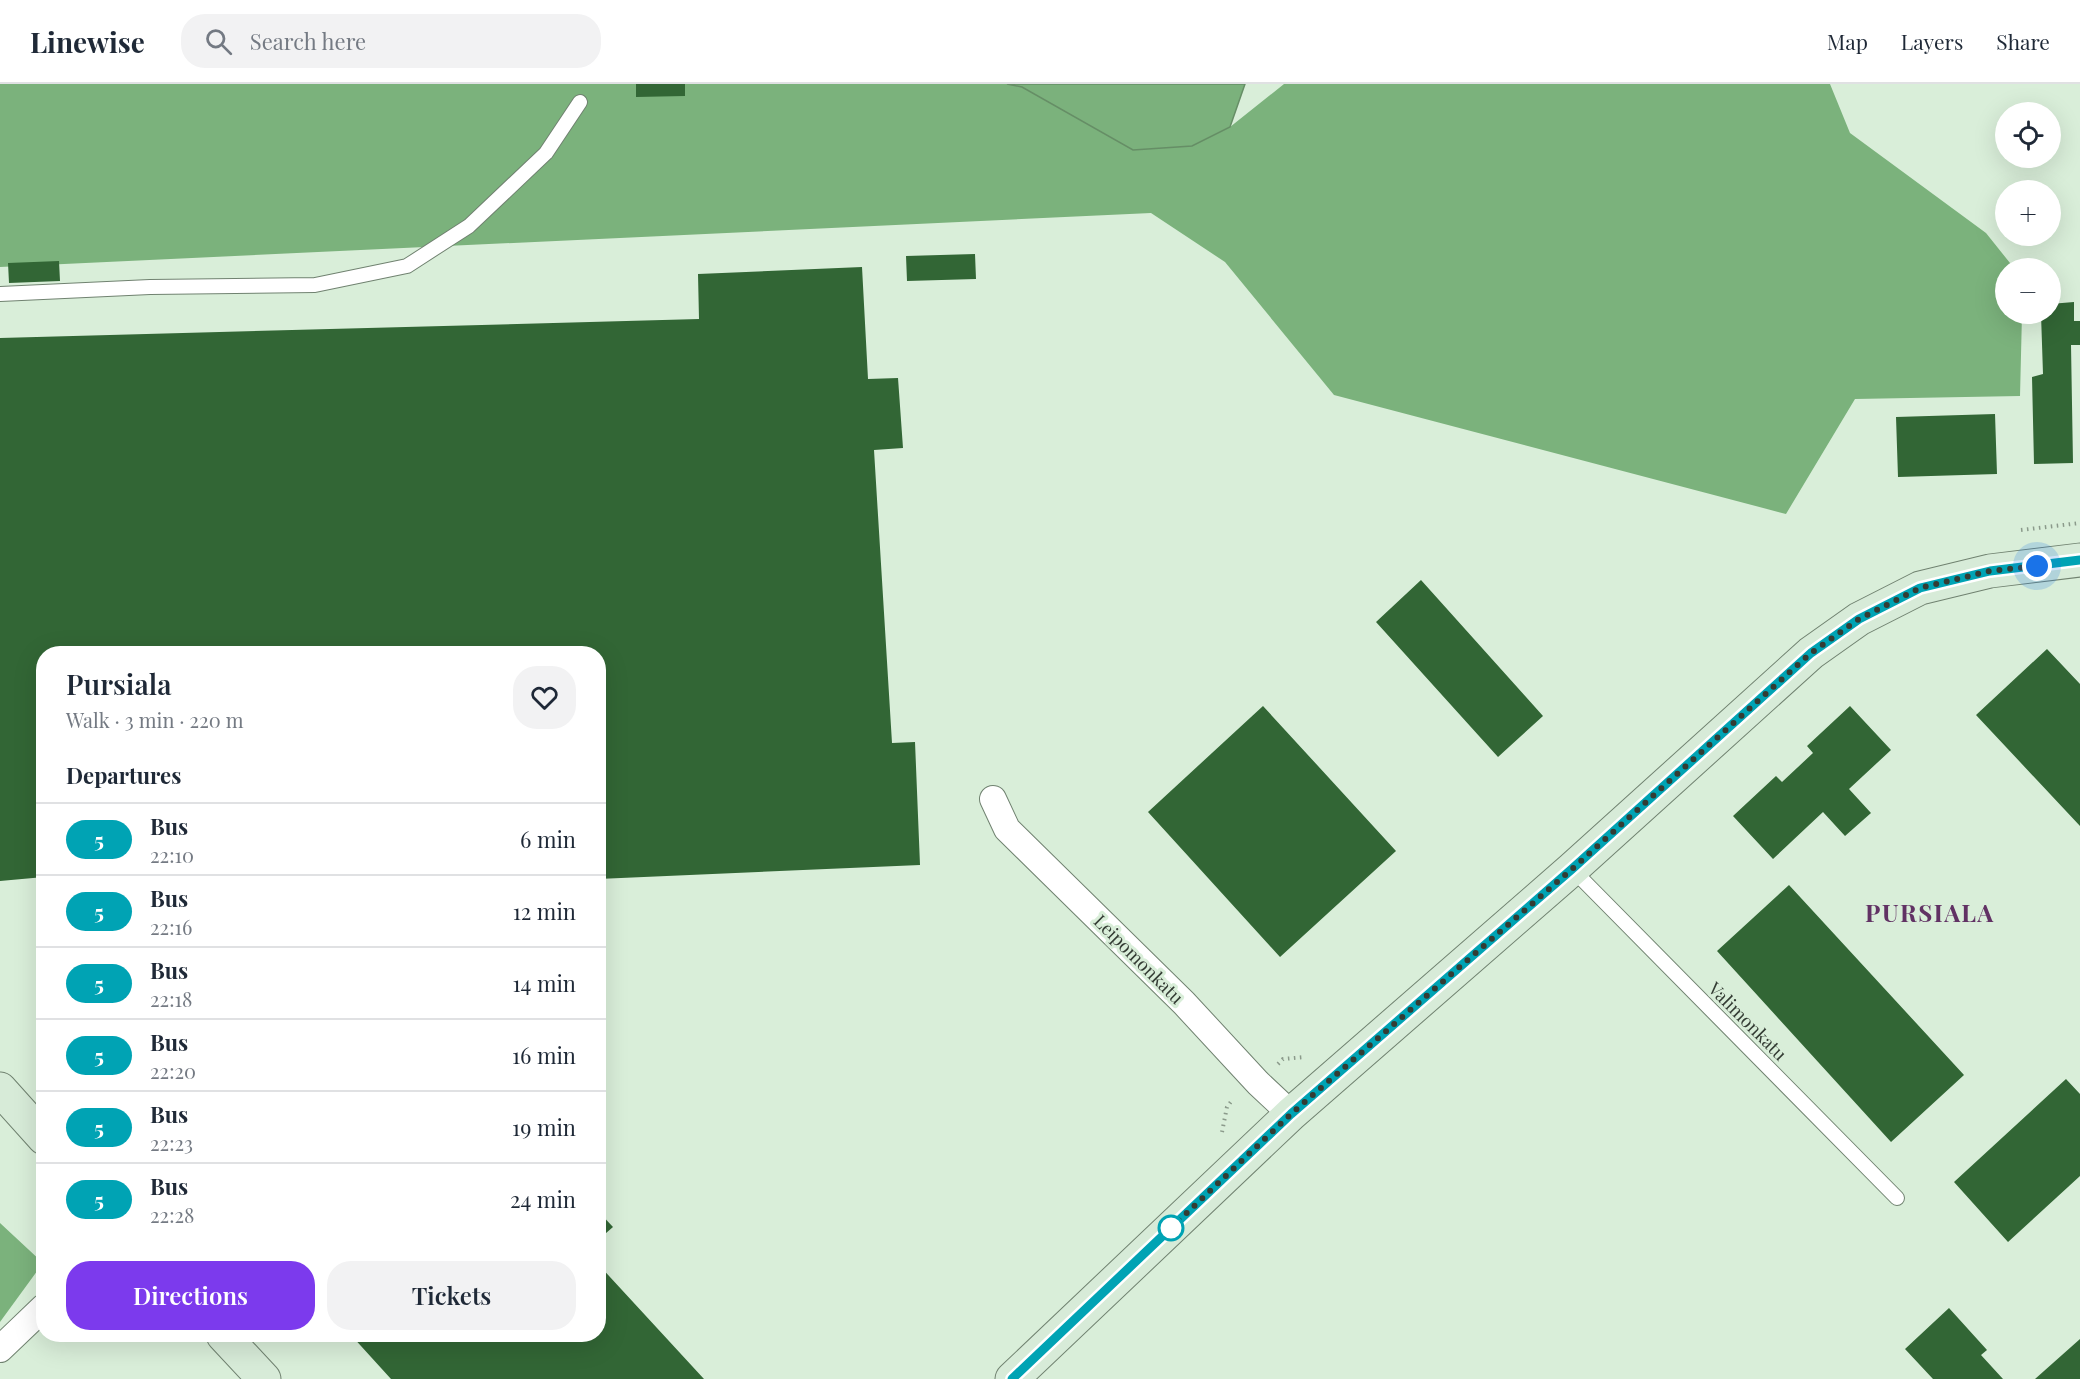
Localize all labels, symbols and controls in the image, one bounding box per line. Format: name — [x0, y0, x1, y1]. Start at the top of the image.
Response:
search box — [181, 14, 601, 68]
text: Linewise — [30, 23, 145, 60]
icon: search — [202, 25, 235, 58]
text: Search here — [250, 26, 366, 56]
text: Map — [1827, 27, 1868, 55]
text: Layers — [1901, 27, 1963, 55]
text: Share — [1996, 27, 2050, 55]
map controls — [1995, 102, 2061, 324]
button: locate — [1995, 102, 2061, 168]
button: + — [1995, 180, 2061, 246]
button: − — [1995, 258, 2061, 324]
your location — [2022, 551, 2052, 581]
text: Pursiala — [66, 665, 172, 702]
button: heart — [513, 666, 576, 729]
text: Walk · 3 min · 220 m — [66, 706, 243, 733]
text: Departures — [66, 760, 181, 790]
text: Bus — [150, 811, 188, 841]
text: 6 min — [520, 824, 576, 854]
text: 5 — [94, 825, 104, 853]
text: 22:10 — [150, 841, 194, 868]
text: Bus — [150, 883, 188, 913]
text: 12 min — [513, 896, 576, 926]
district label: PURSIALA — [1865, 896, 1995, 928]
text: 5 — [94, 897, 104, 925]
street label: Leipomonkatu — [1089, 909, 1189, 1009]
text: 22:16 — [150, 913, 192, 940]
text: Bus — [150, 955, 188, 985]
text: 14 min — [512, 968, 576, 998]
text: 5 — [94, 969, 104, 997]
street label: Valimonkatu — [1703, 976, 1793, 1066]
text: 22:18 — [150, 985, 192, 1012]
text: Bus — [150, 1027, 188, 1057]
text: 16 min — [512, 1040, 576, 1070]
text: 5 — [94, 1041, 104, 1069]
text: 22:20 — [150, 1057, 196, 1084]
text: Bus — [150, 1099, 188, 1129]
text: 19 min — [512, 1112, 576, 1142]
text: 5 — [94, 1113, 104, 1141]
text: 22:23 — [150, 1129, 193, 1156]
text: Bus — [150, 1171, 188, 1201]
text: 24 min — [510, 1184, 576, 1214]
text: 5 — [94, 1185, 104, 1213]
text: 22:28 — [150, 1201, 194, 1228]
unlabelled marker — [1158, 1215, 1184, 1241]
button: Directions — [66, 1261, 315, 1330]
button: Tickets — [327, 1261, 576, 1330]

